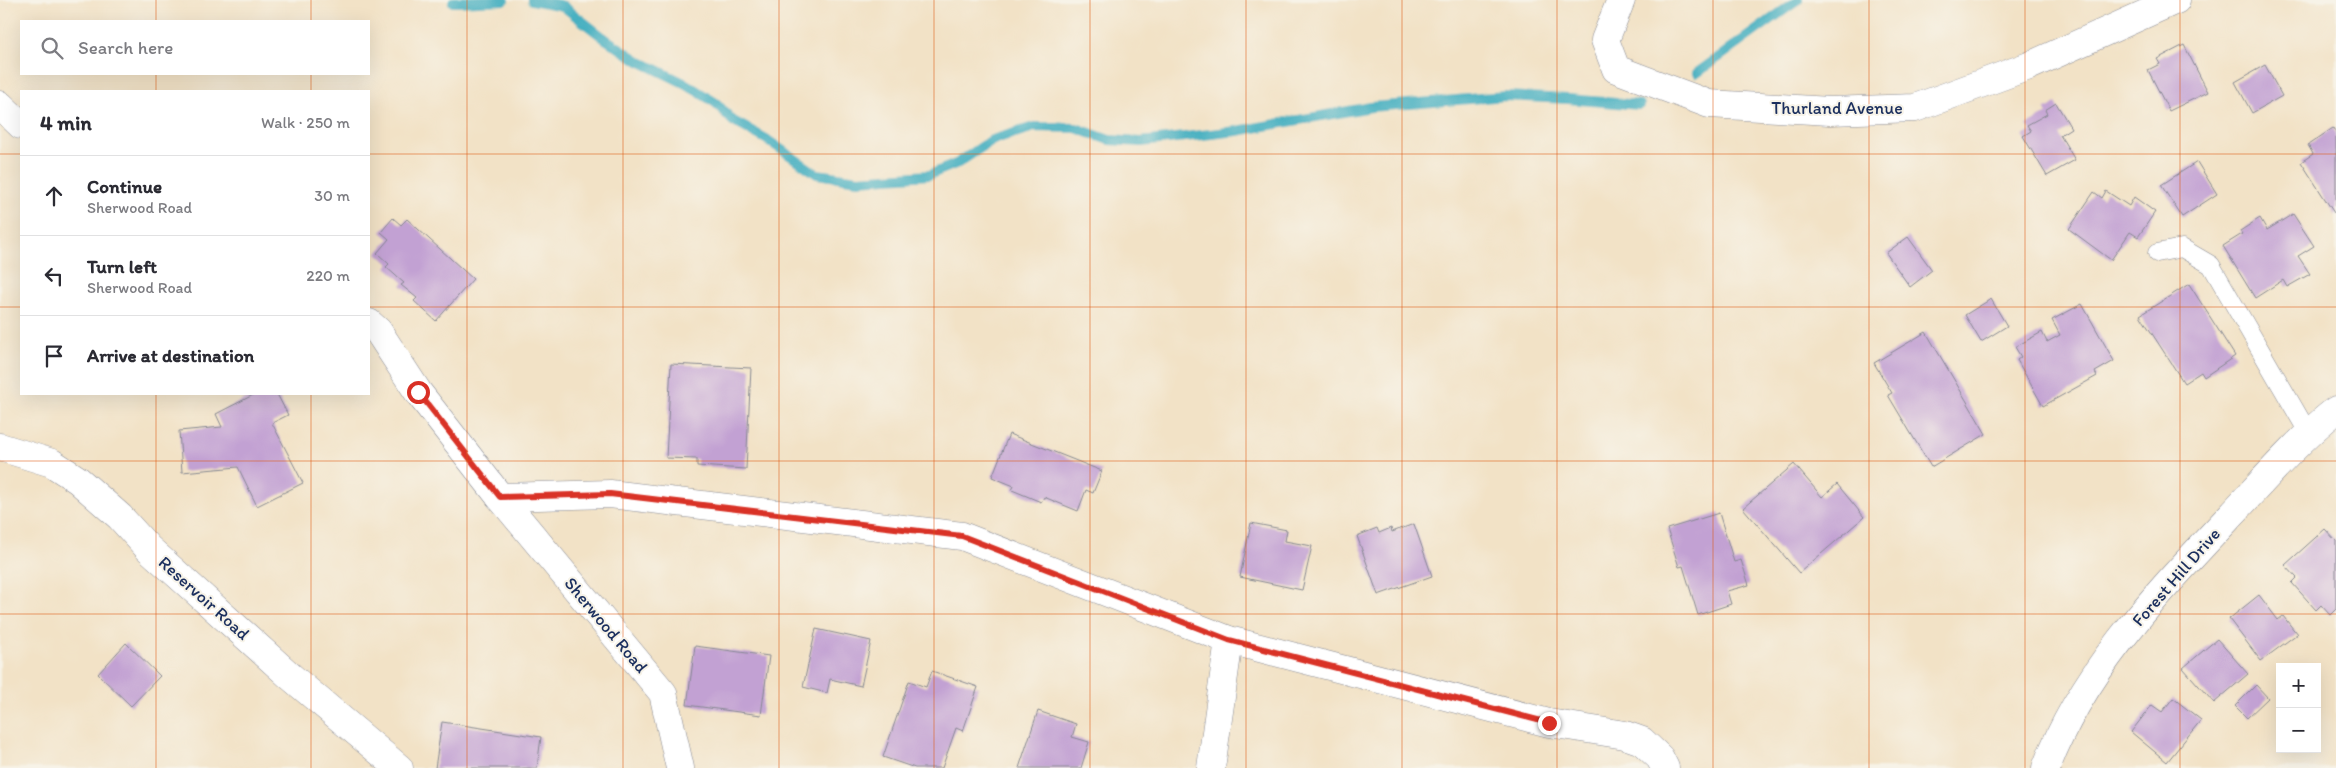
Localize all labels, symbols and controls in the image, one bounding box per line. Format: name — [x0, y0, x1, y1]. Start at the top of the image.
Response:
search box — [20, 20, 370, 75]
icon: search — [38, 34, 66, 62]
text: Search here — [78, 36, 173, 59]
street label: Thurland Avenue — [1771, 97, 1903, 119]
text: 4 min — [40, 110, 92, 135]
text: Walk · 250 m — [261, 113, 350, 132]
text: Continue — [87, 175, 162, 198]
icon: ahead — [40, 182, 68, 210]
text: 30 m — [314, 186, 350, 205]
text: Sherwood Road — [87, 198, 192, 217]
text: Turn left — [87, 255, 157, 278]
icon: left — [40, 262, 68, 290]
text: 220 m — [306, 266, 350, 285]
text: Sherwood Road — [87, 278, 192, 297]
icon: arrive — [40, 342, 68, 370]
text: Arrive at destination — [87, 344, 254, 367]
route start — [407, 381, 430, 404]
street label: Forest Hill Drive — [2127, 523, 2225, 631]
street label: Reservoir Road — [154, 551, 254, 645]
street label: Sherwood Road — [560, 573, 653, 678]
map controls — [2276, 663, 2321, 753]
button: + — [2276, 663, 2321, 708]
button: − — [2276, 708, 2321, 753]
route end — [1538, 712, 1561, 735]

